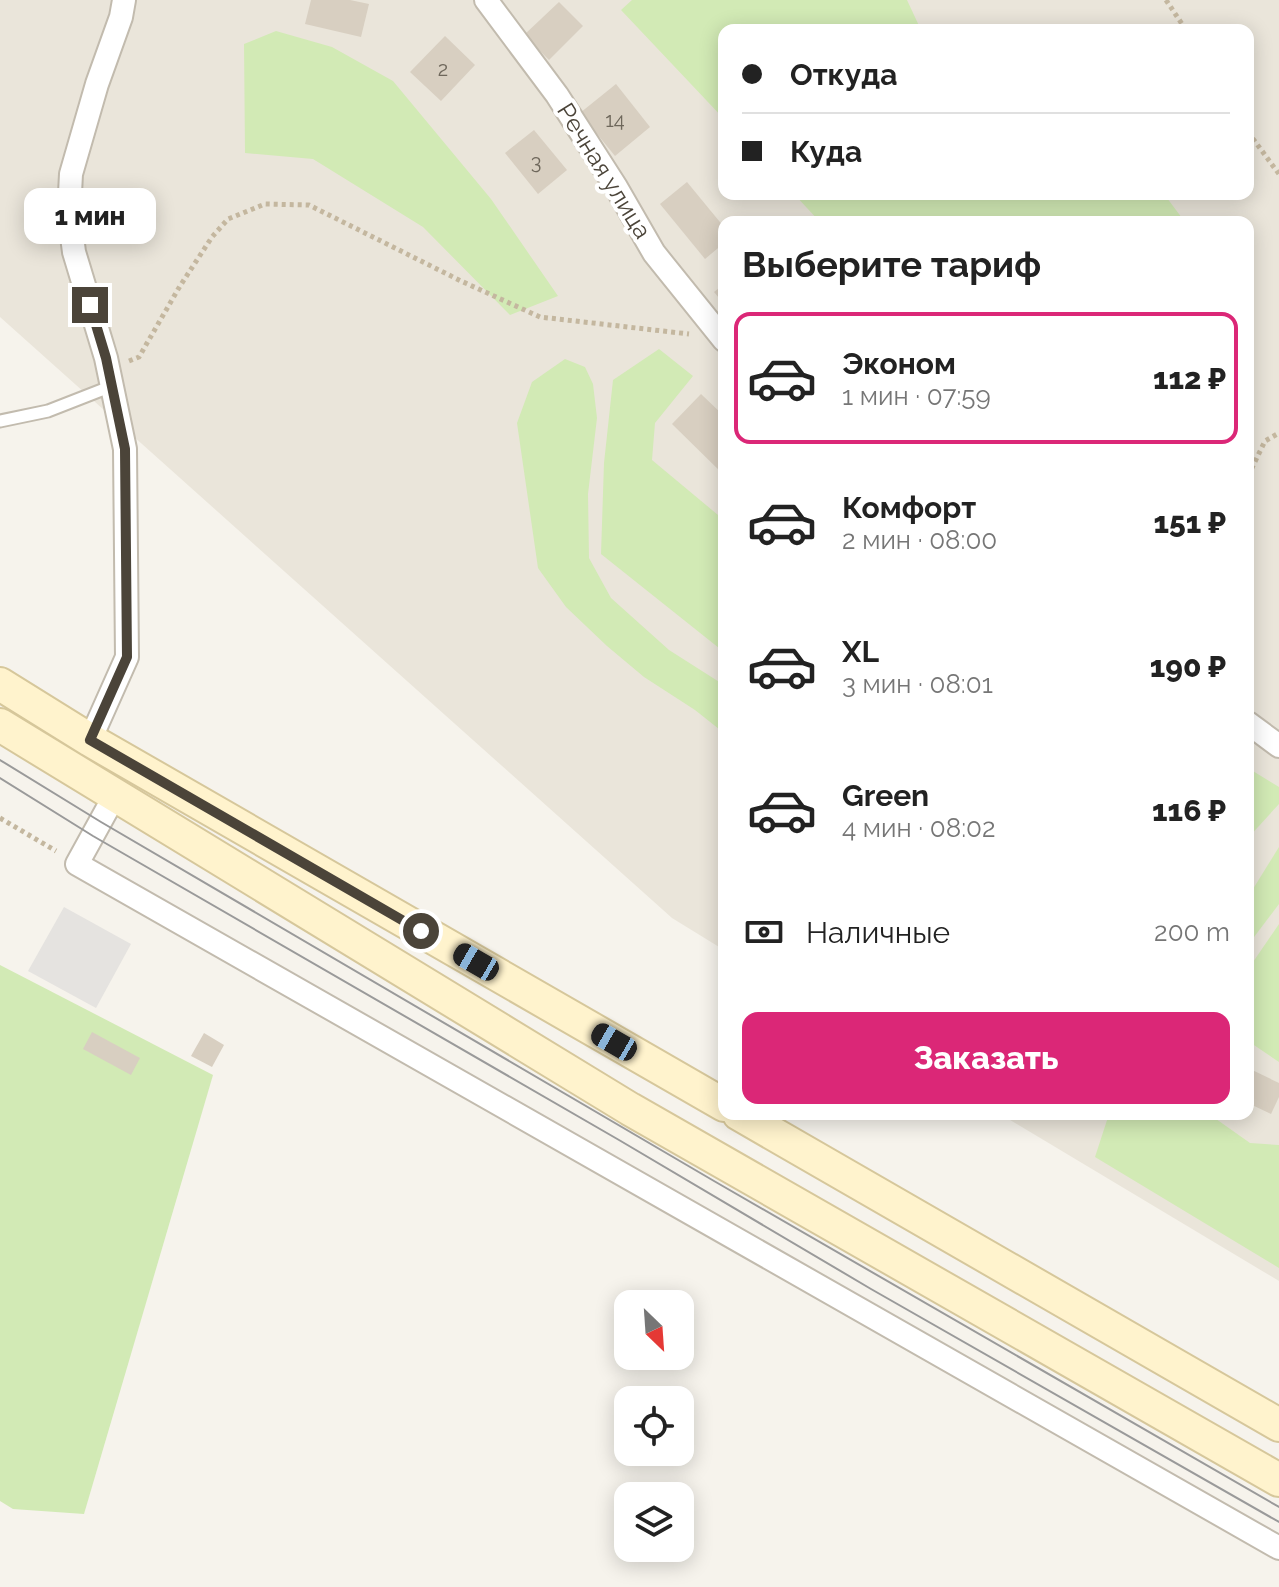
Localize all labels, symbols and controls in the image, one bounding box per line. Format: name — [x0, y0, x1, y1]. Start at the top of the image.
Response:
house number: 2 — [438, 57, 448, 81]
text: Откуда — [790, 57, 897, 92]
street label: Речная улица — [551, 98, 658, 244]
house number: 14 — [605, 108, 625, 132]
text: Куда — [790, 134, 862, 169]
house number: 3 — [531, 150, 541, 174]
callout: 1 мин — [24, 189, 156, 245]
text: 1 мин — [55, 201, 125, 231]
text: Выберите тариф — [742, 243, 1041, 285]
route end — [72, 287, 108, 323]
icon: car — [746, 342, 818, 414]
text: Эконом — [842, 346, 956, 381]
text: 112 ₽ — [1153, 361, 1226, 396]
text: 1 мин · 07:59 — [842, 381, 991, 411]
icon: car — [746, 486, 818, 558]
text: Комфорт — [842, 490, 976, 525]
text: 151 ₽ — [1154, 505, 1226, 540]
text: 2 мин · 08:00 — [842, 525, 997, 555]
icon: car — [746, 630, 818, 702]
text: XL — [842, 634, 879, 669]
text: 190 ₽ — [1150, 649, 1226, 684]
text: 3 мин · 08:01 — [842, 669, 993, 699]
icon: car — [746, 774, 818, 846]
text: Green — [842, 778, 929, 813]
text: 116 ₽ — [1152, 793, 1226, 828]
text: 4 мин · 08:02 — [842, 813, 996, 843]
icon: cash — [742, 910, 786, 954]
route start — [403, 913, 439, 949]
text: Наличные — [806, 915, 950, 950]
text: 200 m — [1154, 917, 1230, 947]
car — [449, 940, 503, 984]
button: Заказать — [742, 1012, 1230, 1104]
car — [587, 1020, 641, 1064]
north arrow — [614, 1290, 694, 1370]
map controls — [614, 1290, 694, 1562]
button: locate — [614, 1386, 694, 1466]
button: layers — [614, 1482, 694, 1562]

